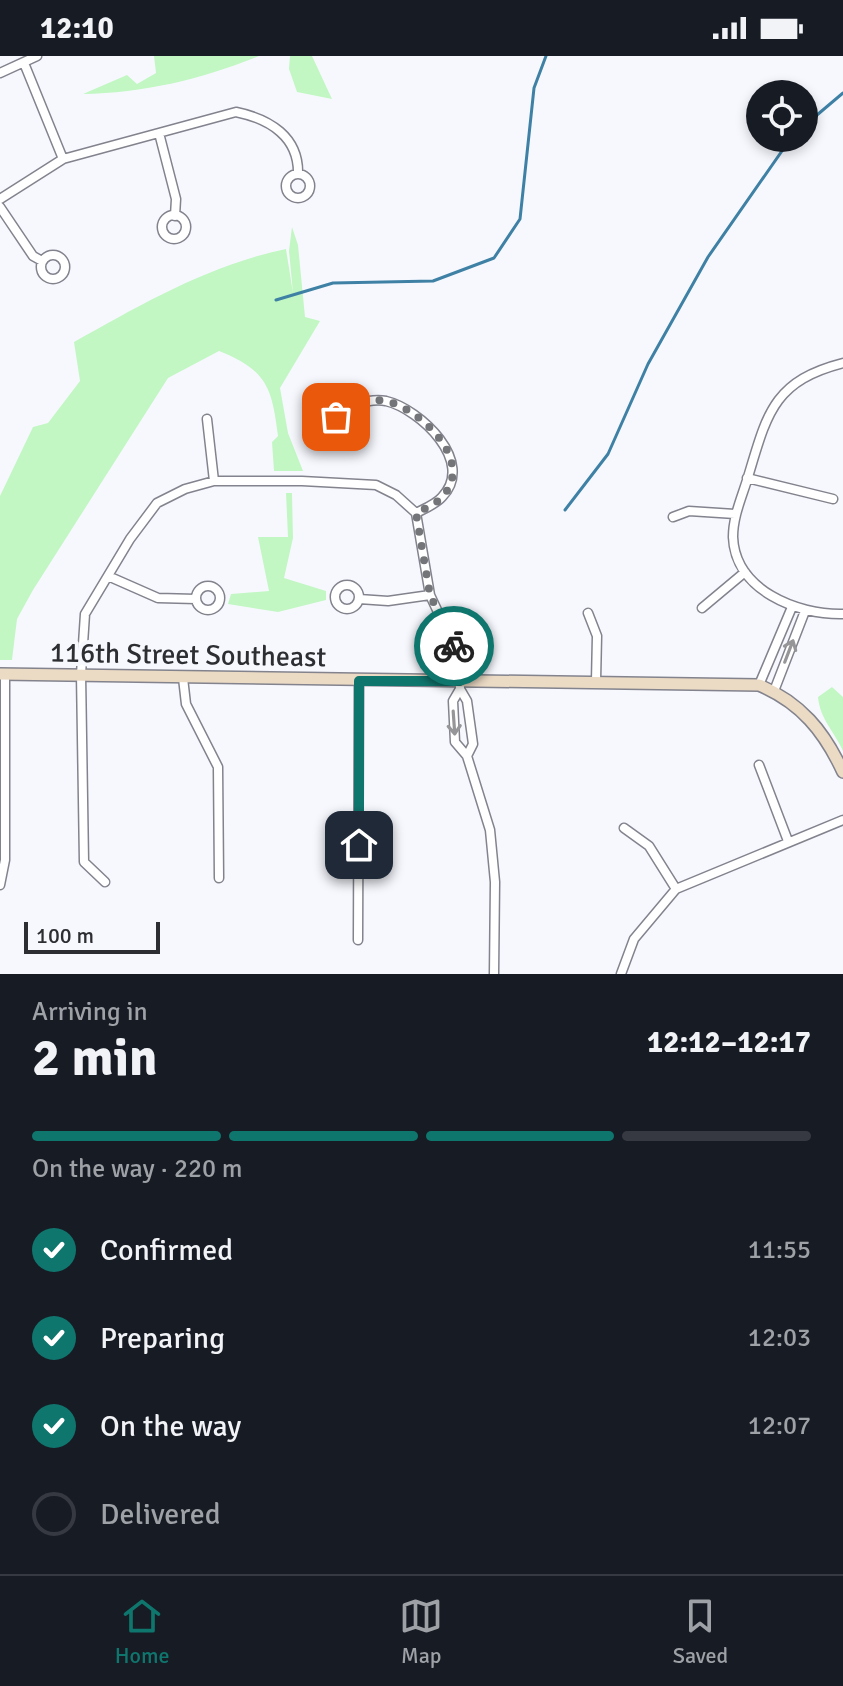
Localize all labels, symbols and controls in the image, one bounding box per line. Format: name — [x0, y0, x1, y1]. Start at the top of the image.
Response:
text: 12:10 — [40, 10, 114, 47]
map controls — [746, 80, 818, 152]
button: locate — [746, 80, 818, 152]
pin — [302, 383, 370, 451]
icon: bag — [314, 395, 358, 439]
courier — [414, 606, 494, 686]
icon: bike — [432, 624, 476, 668]
street label: 116th Street Southeast — [49, 636, 327, 674]
one-way arrow — [783, 639, 797, 664]
one-way arrow — [447, 709, 462, 736]
pin — [325, 811, 393, 879]
icon: home — [337, 823, 381, 867]
scale bar — [24, 918, 160, 954]
text: 100 m — [36, 922, 94, 949]
text: Arriving in — [32, 996, 148, 1028]
text: 12:12–12:17 — [647, 1024, 811, 1061]
text: 2 min — [32, 1026, 158, 1090]
text: On the way · 220 m — [32, 1153, 242, 1185]
icon: check — [32, 1228, 76, 1272]
text: Confirmed — [100, 1232, 233, 1269]
text: 11:55 — [748, 1234, 811, 1266]
icon: check — [32, 1316, 76, 1360]
text: Preparing — [100, 1320, 225, 1357]
text: 12:03 — [748, 1322, 811, 1354]
icon: check — [32, 1404, 76, 1448]
text: On the way — [100, 1408, 241, 1445]
text: 12:07 — [748, 1410, 811, 1442]
text: Delivered — [100, 1496, 221, 1533]
tab: Home — [115, 1594, 170, 1669]
tab: Map — [399, 1594, 443, 1669]
tab: Saved — [673, 1594, 728, 1669]

